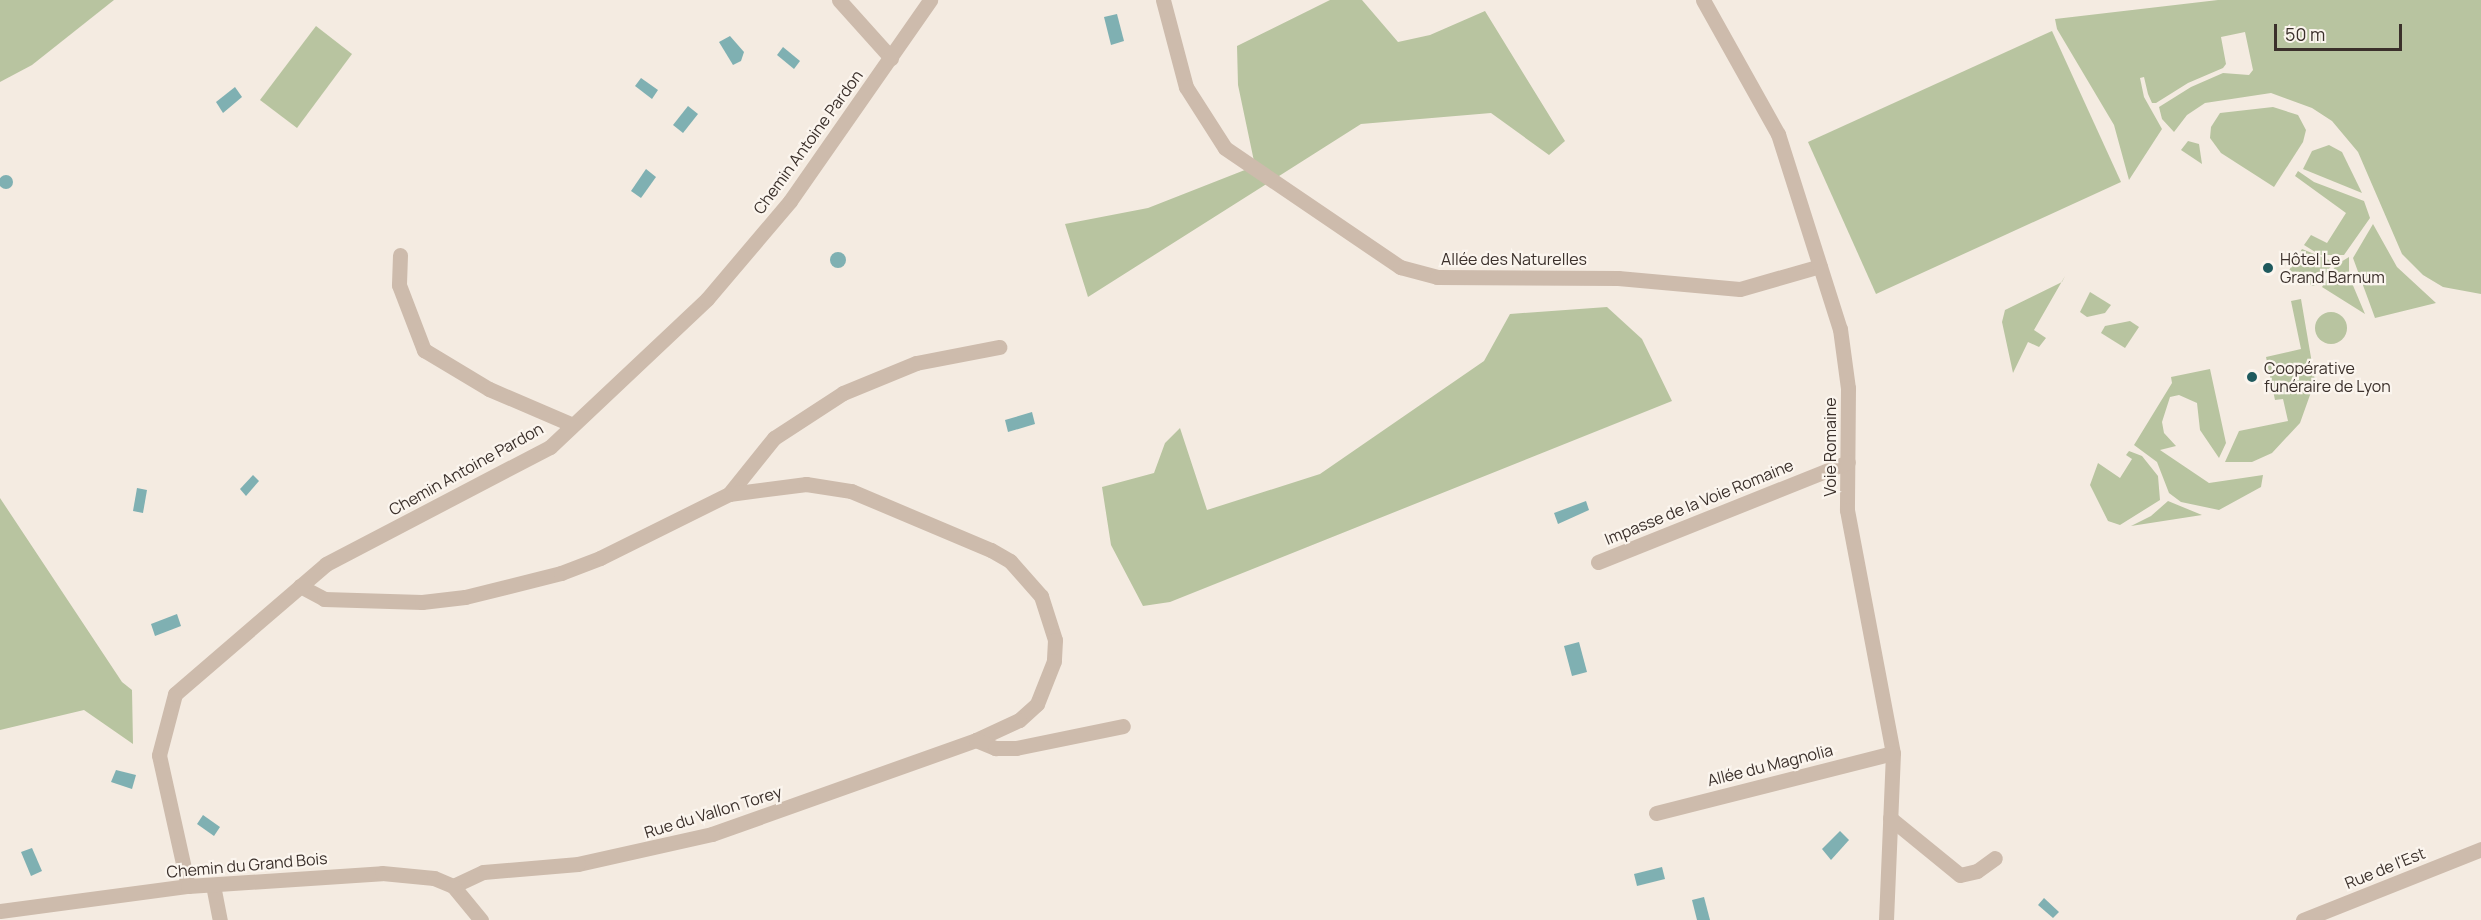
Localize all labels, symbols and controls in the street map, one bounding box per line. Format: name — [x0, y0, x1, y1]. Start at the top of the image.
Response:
scale bar — [2277, 12, 2404, 50]
text: 50 m — [2285, 22, 2325, 46]
street label: Chemin Antoine Pardon — [749, 66, 867, 218]
street label: Allée des Naturelles — [1441, 249, 1587, 269]
place label: Hôtel Le Grand Barnum — [2280, 249, 2385, 287]
marker: Hôtel Le Grand Barnum — [2261, 261, 2275, 275]
place label: Coopérative funéraire de Lyon — [2264, 358, 2391, 396]
marker: Coopérative funéraire de Lyon — [2245, 370, 2259, 384]
street label: Voie Romaine — [1820, 398, 1840, 496]
street label: Chemin Antoine Pardon — [386, 419, 546, 519]
street label: Impasse de la Voie Romaine — [1602, 455, 1796, 549]
street label: Allée du Magnolia — [1705, 740, 1835, 790]
street label: Rue du Vallon Torey — [642, 782, 784, 842]
street label: Rue de l'Est — [2342, 843, 2428, 893]
street label: Chemin du Grand Bois — [166, 848, 328, 882]

